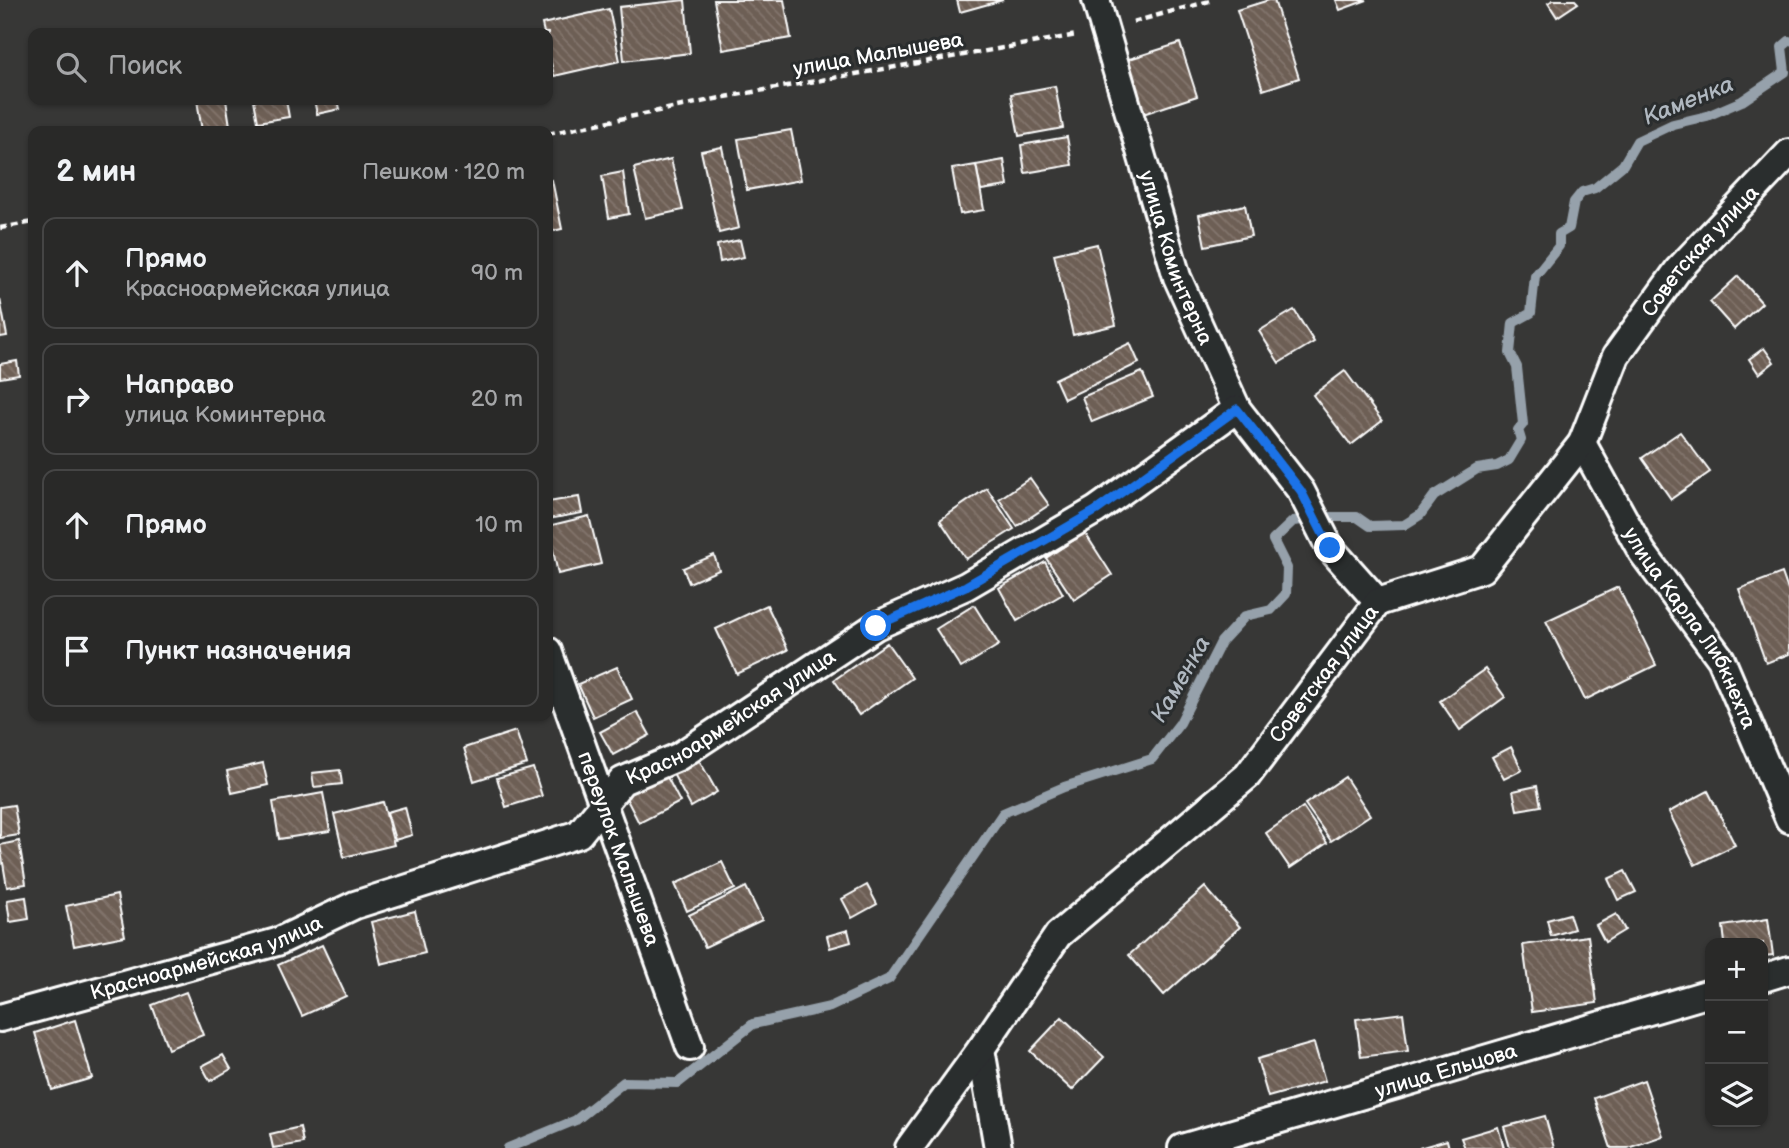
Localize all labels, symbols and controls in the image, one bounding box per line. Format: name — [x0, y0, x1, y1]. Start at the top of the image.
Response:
street label: улица Малышева — [791, 27, 966, 82]
search box — [28, 28, 553, 105]
icon: search — [52, 48, 90, 86]
text: Поиск — [108, 51, 182, 82]
water label: Каменка — [1639, 70, 1738, 132]
text: 2 мин — [56, 154, 136, 190]
text: Пешком · 120 m — [362, 158, 525, 186]
street label: улица Коминтерна — [1134, 168, 1218, 349]
street label: Советская улица — [1637, 180, 1765, 322]
text: Прямо — [125, 244, 207, 275]
icon: ahead — [58, 254, 96, 292]
text: 90 m — [471, 259, 523, 287]
text: Красноармейская улица — [125, 275, 390, 303]
text: Направо — [125, 370, 234, 401]
icon: right — [58, 380, 96, 418]
text: 20 m — [471, 385, 523, 413]
text: улица Коминтерна — [125, 401, 326, 429]
icon: ahead — [58, 506, 96, 544]
text: Прямо — [125, 510, 207, 541]
text: 10 m — [475, 511, 523, 539]
street label: улица Карла Либкнехта — [1618, 523, 1761, 733]
route end — [1314, 532, 1345, 563]
street label: Советская улица — [1264, 600, 1385, 748]
route start — [860, 610, 891, 641]
water label: Каменка — [1145, 631, 1217, 728]
icon: arrive — [58, 632, 96, 670]
text: Пункт назначения — [125, 636, 351, 667]
street label: Красноармейская улица — [622, 644, 841, 791]
street label: переулок Малышева — [572, 748, 665, 950]
street label: Красноармейская улица — [88, 910, 327, 1006]
map controls — [1705, 938, 1768, 1127]
button: + — [1705, 938, 1768, 1001]
button: − — [1705, 1001, 1768, 1064]
street label: улица Ельцова — [1372, 1038, 1520, 1104]
button: layers — [1705, 1064, 1768, 1127]

